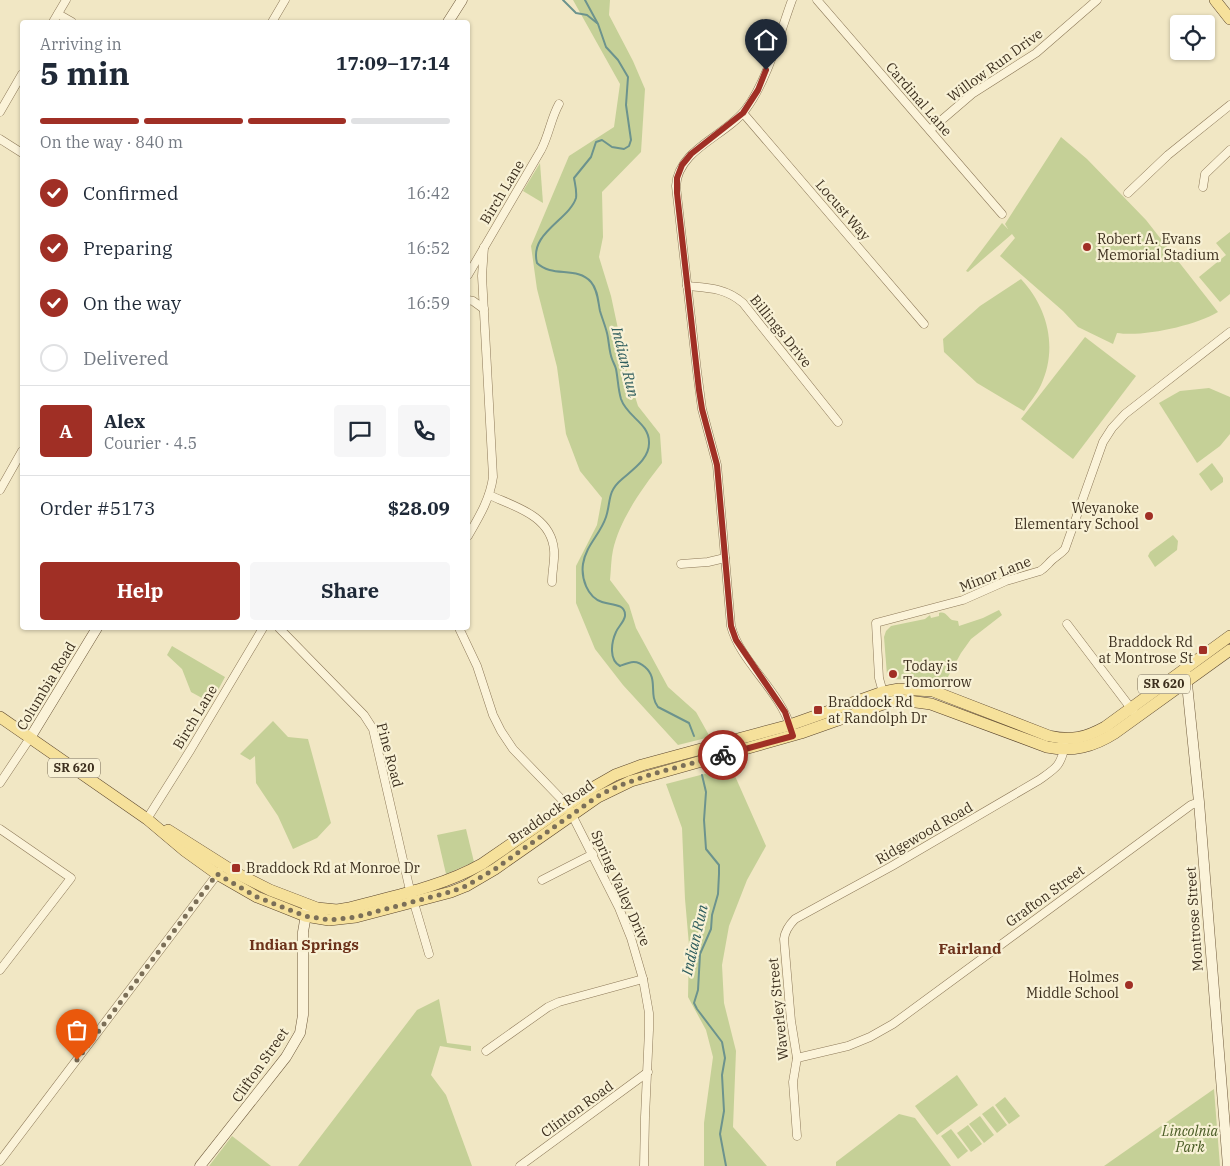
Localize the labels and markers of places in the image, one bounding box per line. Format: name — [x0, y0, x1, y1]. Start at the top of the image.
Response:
pin — [745, 19, 787, 70]
place label: Robert A. Evans Memorial Stadium — [1097, 230, 1219, 264]
marker: Robert A. Evans Memorial Stadium — [1081, 241, 1093, 253]
place label: Weyanoke Elementary School — [1014, 499, 1139, 533]
marker: Weyanoke Elementary School — [1143, 510, 1155, 522]
place label: Braddock Rd at Montrose St — [1098, 633, 1193, 667]
marker: Braddock Rd at Montrose St — [1197, 644, 1209, 656]
place label: Today is Tomorrow — [903, 657, 972, 691]
marker: Today is Tomorrow — [887, 668, 899, 680]
place label: Braddock Rd at Randolph Dr — [828, 693, 928, 727]
marker: Braddock Rd at Randolph Dr — [812, 704, 824, 716]
place label: Braddock Rd at Monroe Dr — [246, 859, 421, 877]
marker: Braddock Rd at Monroe Dr — [230, 862, 242, 874]
place label: Holmes Middle School — [1026, 968, 1119, 1002]
marker: Holmes Middle School — [1123, 979, 1135, 991]
pin — [56, 1009, 98, 1060]

